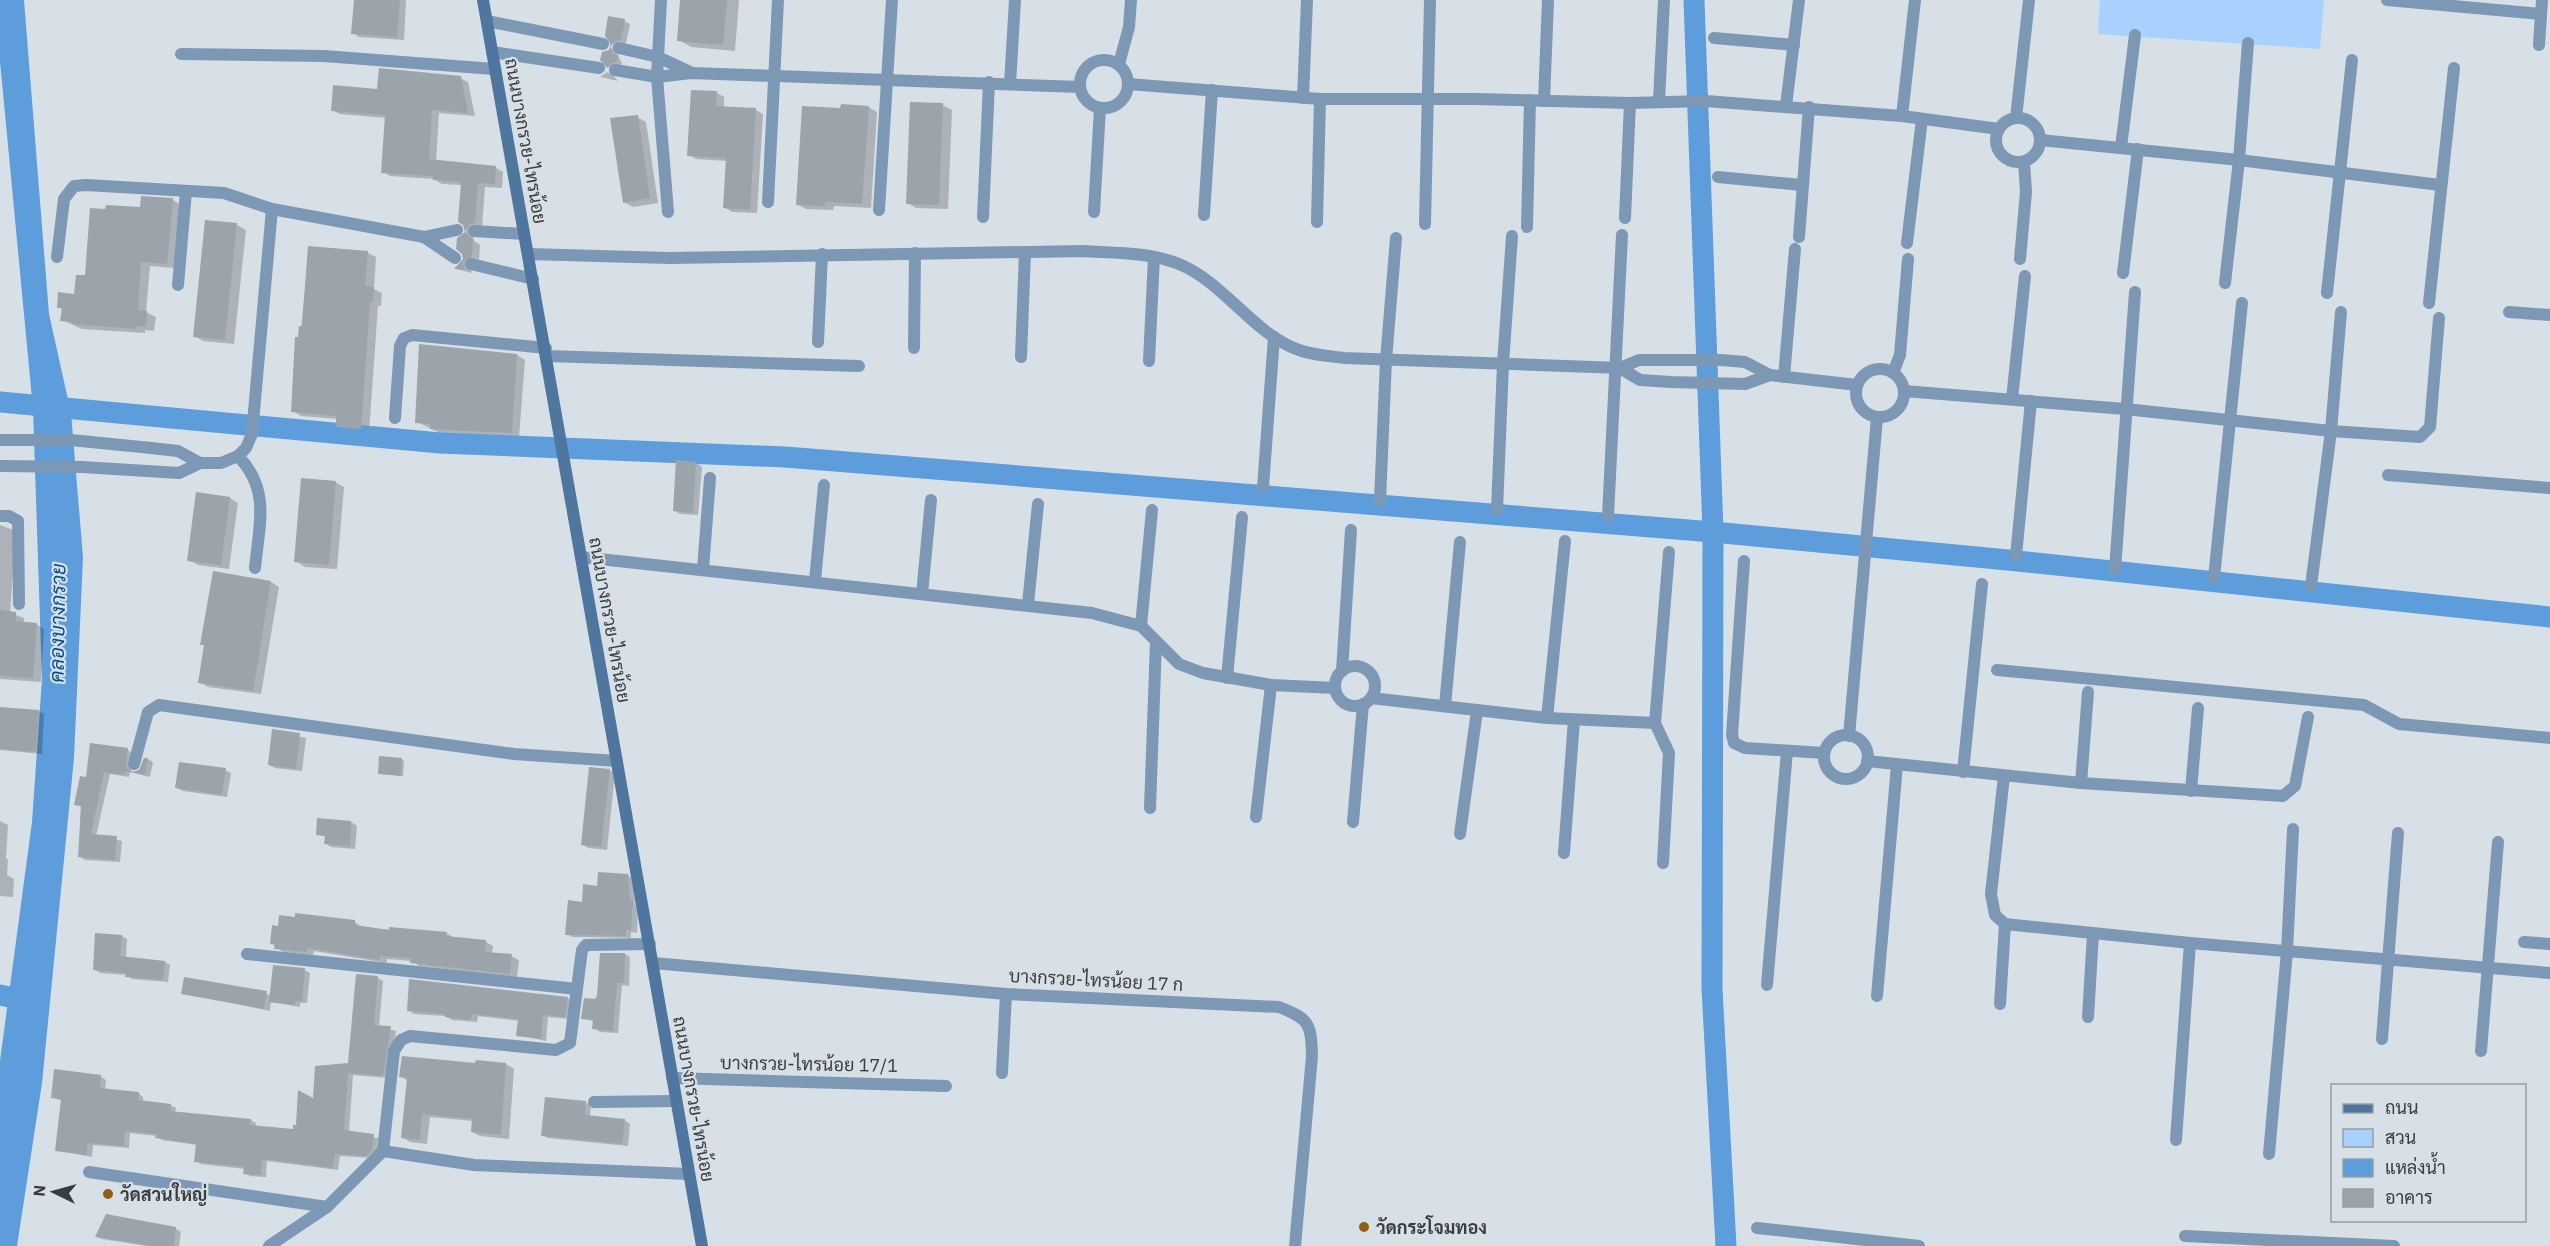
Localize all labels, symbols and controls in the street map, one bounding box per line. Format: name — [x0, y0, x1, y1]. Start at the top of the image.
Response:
street label: ถนนบางกรวย-ไทรน้อย — [500, 56, 553, 226]
street label: ถนนบางกรวย-ไทรน้อย — [584, 535, 637, 705]
water label: คลองบางกรวย — [42, 563, 72, 683]
street label: บางกรวย-ไทรน้อย 17 ก — [1008, 963, 1184, 996]
street label: ถนนบางกรวย-ไทรน้อย — [668, 1014, 721, 1184]
street label: บางกรวย-ไทรน้อย 17/1 — [720, 1050, 898, 1077]
legend — [2331, 1084, 2526, 1222]
text: ถนน — [2385, 1096, 2418, 1119]
text: สวน — [2385, 1126, 2416, 1149]
text: แหล่งน้ำ — [2385, 1152, 2446, 1179]
north arrow — [24, 1162, 84, 1222]
place label: วัดสวนใหญ่ — [120, 1182, 207, 1206]
text: N — [29, 1184, 50, 1197]
text: อาคาร — [2385, 1186, 2433, 1209]
marker: วัดสวนใหญ่ — [101, 1187, 115, 1201]
place label: วัดกระโจมทอง — [1376, 1215, 1487, 1239]
marker: วัดกระโจมทอง — [1357, 1220, 1371, 1234]

